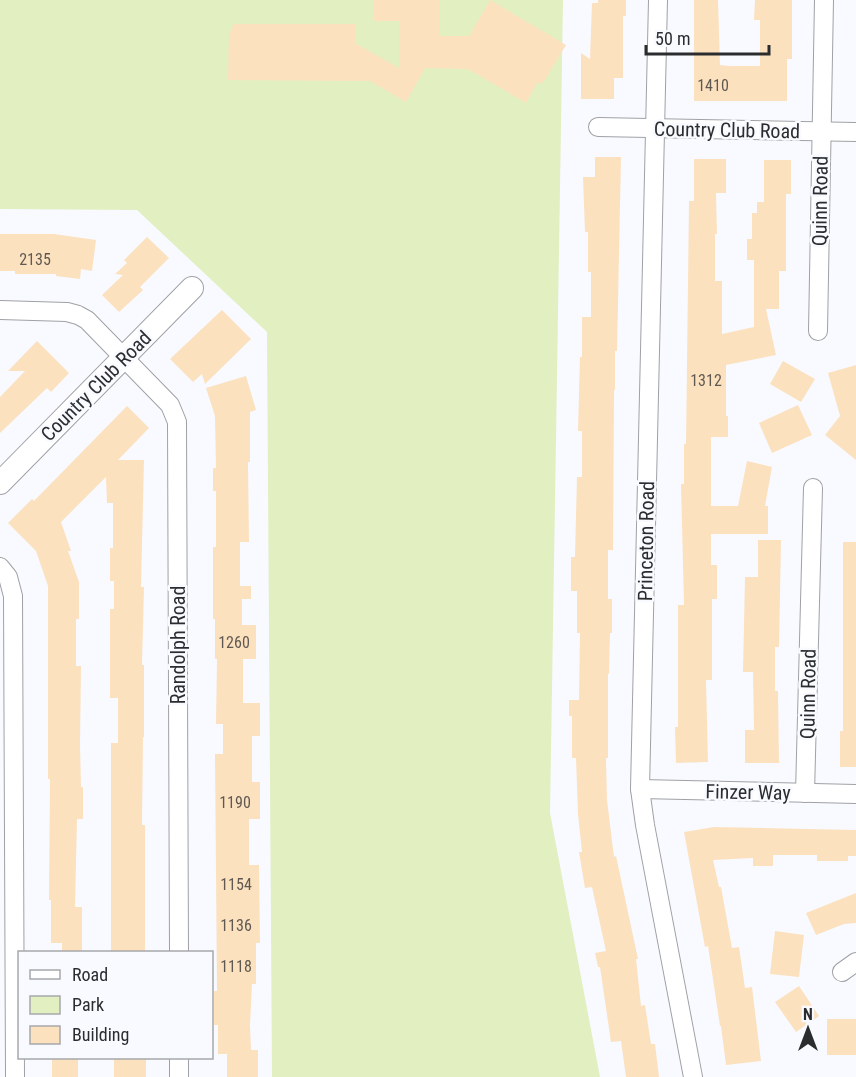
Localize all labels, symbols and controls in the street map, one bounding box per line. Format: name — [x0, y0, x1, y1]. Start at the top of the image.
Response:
scale bar — [646, 18, 769, 56]
text: 50 m — [655, 28, 690, 49]
house number: 1410 — [697, 76, 729, 95]
street label: Country Club Road — [654, 117, 800, 143]
street label: Quinn Road — [807, 156, 833, 246]
house number: 2135 — [19, 250, 51, 269]
street label: Country Club Road — [36, 326, 156, 446]
house number: 1312 — [690, 371, 722, 390]
street label: Princeton Road — [633, 481, 659, 601]
street label: Randolph Road — [166, 586, 190, 704]
house number: 1260 — [218, 633, 250, 652]
street label: Quinn Road — [795, 649, 821, 739]
street label: Finzer Way — [705, 779, 791, 805]
house number: 1190 — [219, 793, 251, 812]
house number: 1154 — [220, 875, 252, 894]
house number: 1136 — [220, 916, 252, 935]
legend — [18, 951, 213, 1059]
house number: 1118 — [220, 957, 252, 976]
text: Road — [72, 964, 108, 985]
text: Park — [72, 994, 104, 1015]
north arrow — [778, 999, 838, 1059]
text: N — [803, 1005, 813, 1024]
text: Building — [72, 1024, 129, 1045]

